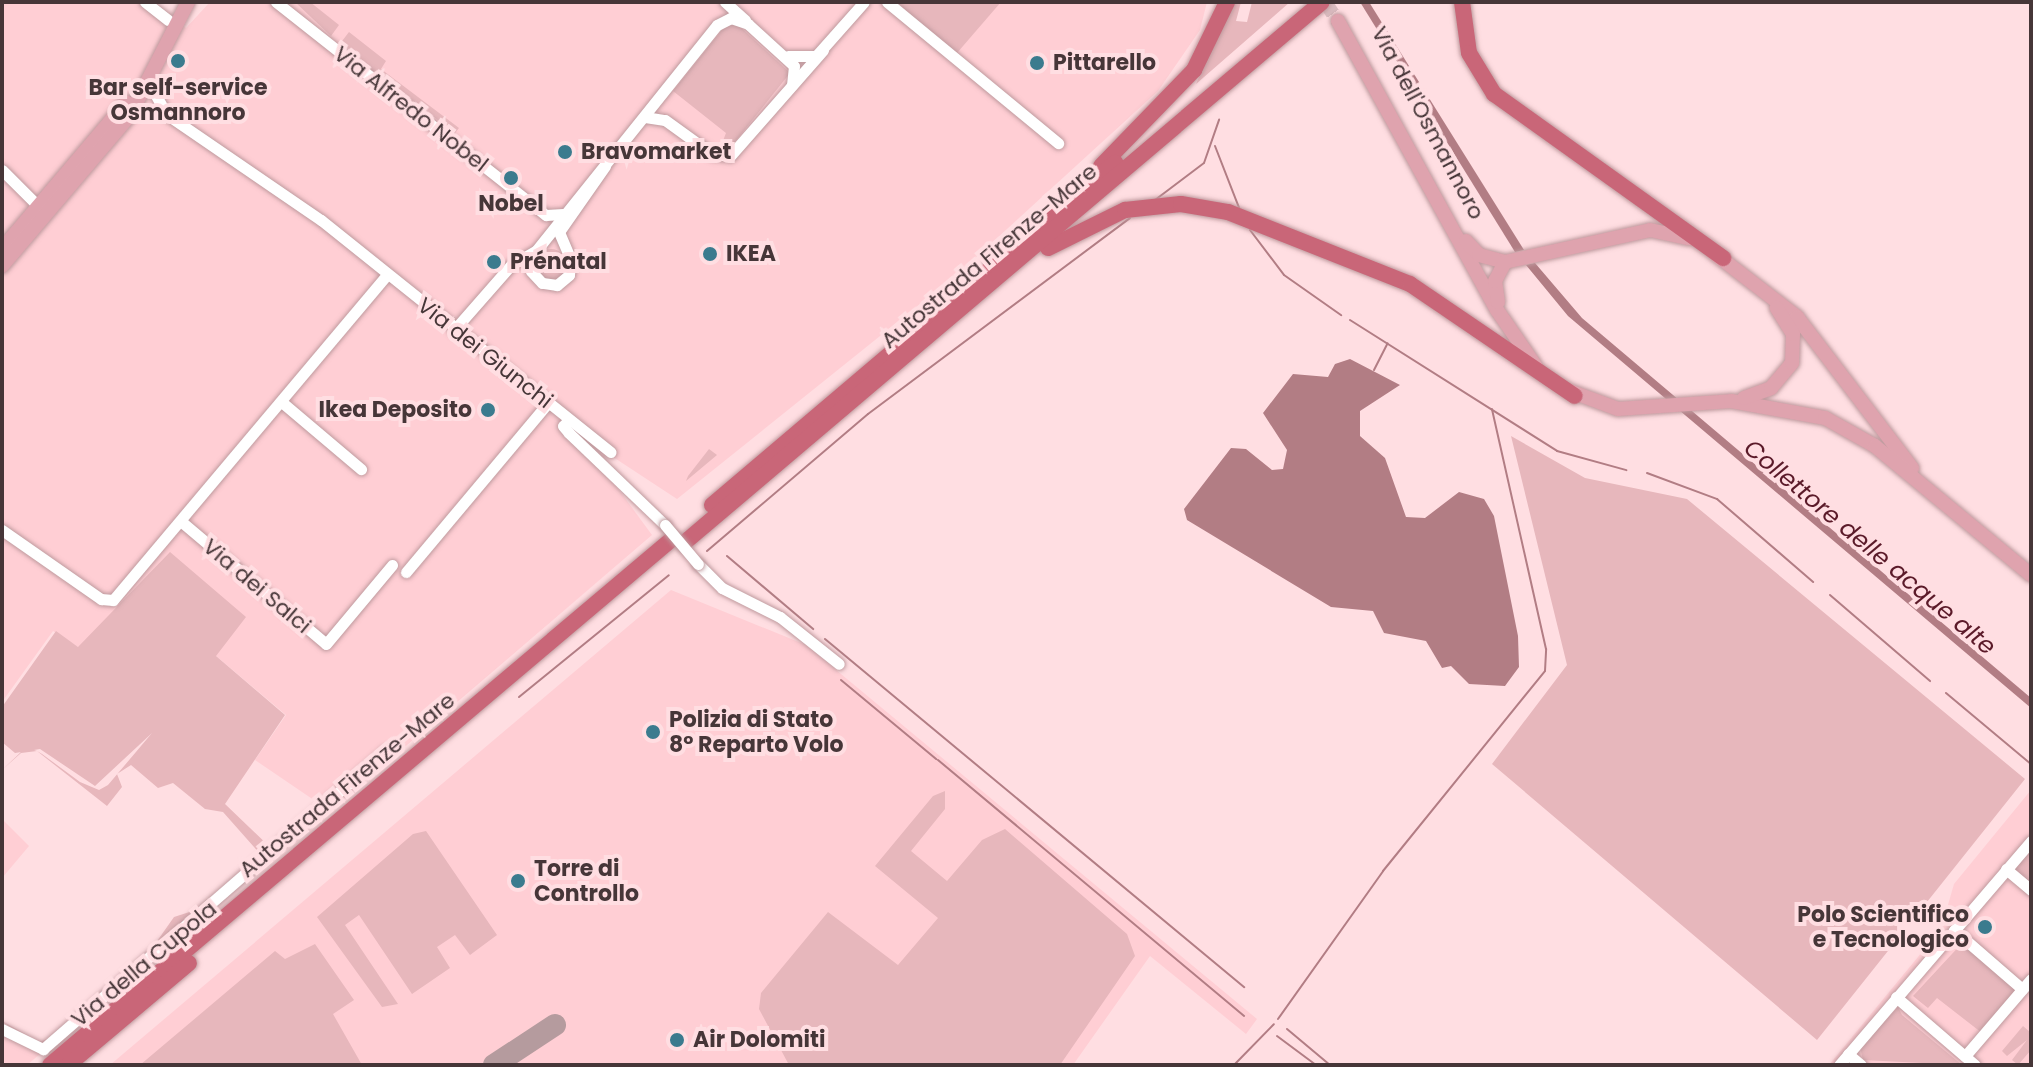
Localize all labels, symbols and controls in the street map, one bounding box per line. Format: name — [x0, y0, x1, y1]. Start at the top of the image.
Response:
street label: Via dell'Osmannoro — [1366, 22, 1490, 224]
street label: Via Alfredo Nobel — [329, 41, 493, 177]
place label: Pittarello — [1053, 50, 1156, 76]
marker: Bar self-service Osmannoro — [169, 52, 187, 70]
marker: Pittarello — [1028, 54, 1046, 72]
place label: Bar self-service Osmannoro — [89, 74, 267, 126]
place label: Bravomarket — [581, 139, 731, 165]
marker: Bravomarket — [556, 143, 574, 161]
street label: Autostrada Firenze-Mare — [876, 158, 1102, 354]
marker: Nobel — [502, 169, 520, 187]
place label: Nobel — [478, 191, 544, 217]
place label: IKEA — [726, 241, 776, 267]
marker: IKEA — [701, 245, 719, 263]
place label: Prénatal — [510, 249, 607, 275]
marker: Prénatal — [485, 253, 503, 271]
street label: Via dei Giunchi — [412, 292, 558, 414]
place label: Ikea Deposito — [319, 397, 472, 423]
marker: Ikea Deposito — [479, 401, 497, 419]
water label: Collettore delle acque alte — [1738, 433, 2002, 661]
street label: Via dei Salci — [198, 533, 316, 639]
street label: Autostrada Firenze-Mare — [234, 687, 460, 883]
place label: Polizia di Stato 8° Reparto Volo — [669, 706, 843, 758]
marker: Polizia di Stato 8° Reparto Volo — [644, 723, 662, 741]
place label: Torre di Controllo — [534, 855, 639, 906]
marker: Torre di Controllo — [509, 872, 527, 890]
street label: Via della Cupola — [66, 896, 222, 1032]
place label: Polo Scientifico e Tecnologico — [1797, 901, 1969, 952]
marker: Polo Scientifico e Tecnologico — [1976, 918, 1994, 936]
place label: Air Dolomiti — [693, 1027, 826, 1053]
marker: Air Dolomiti — [668, 1031, 686, 1049]

